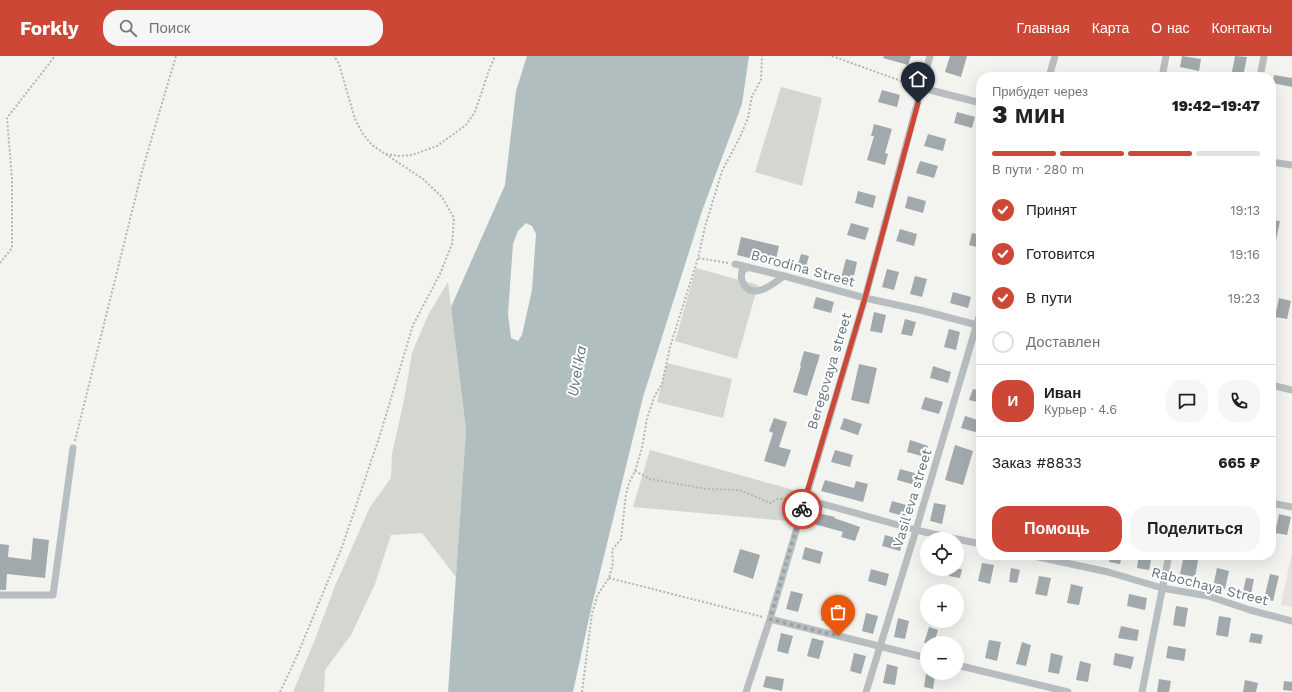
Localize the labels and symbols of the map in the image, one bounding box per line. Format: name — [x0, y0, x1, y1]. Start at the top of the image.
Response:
pin — [901, 62, 935, 103]
street label: Borodina Street — [749, 246, 857, 290]
street label: Beregovaya street — [804, 311, 854, 431]
water label: Uvel'ka — [564, 344, 590, 398]
street label: Vasil'eva street — [889, 447, 935, 549]
courier — [782, 489, 822, 529]
street label: Rabochaya Street — [1150, 564, 1270, 608]
pin — [821, 595, 855, 636]

